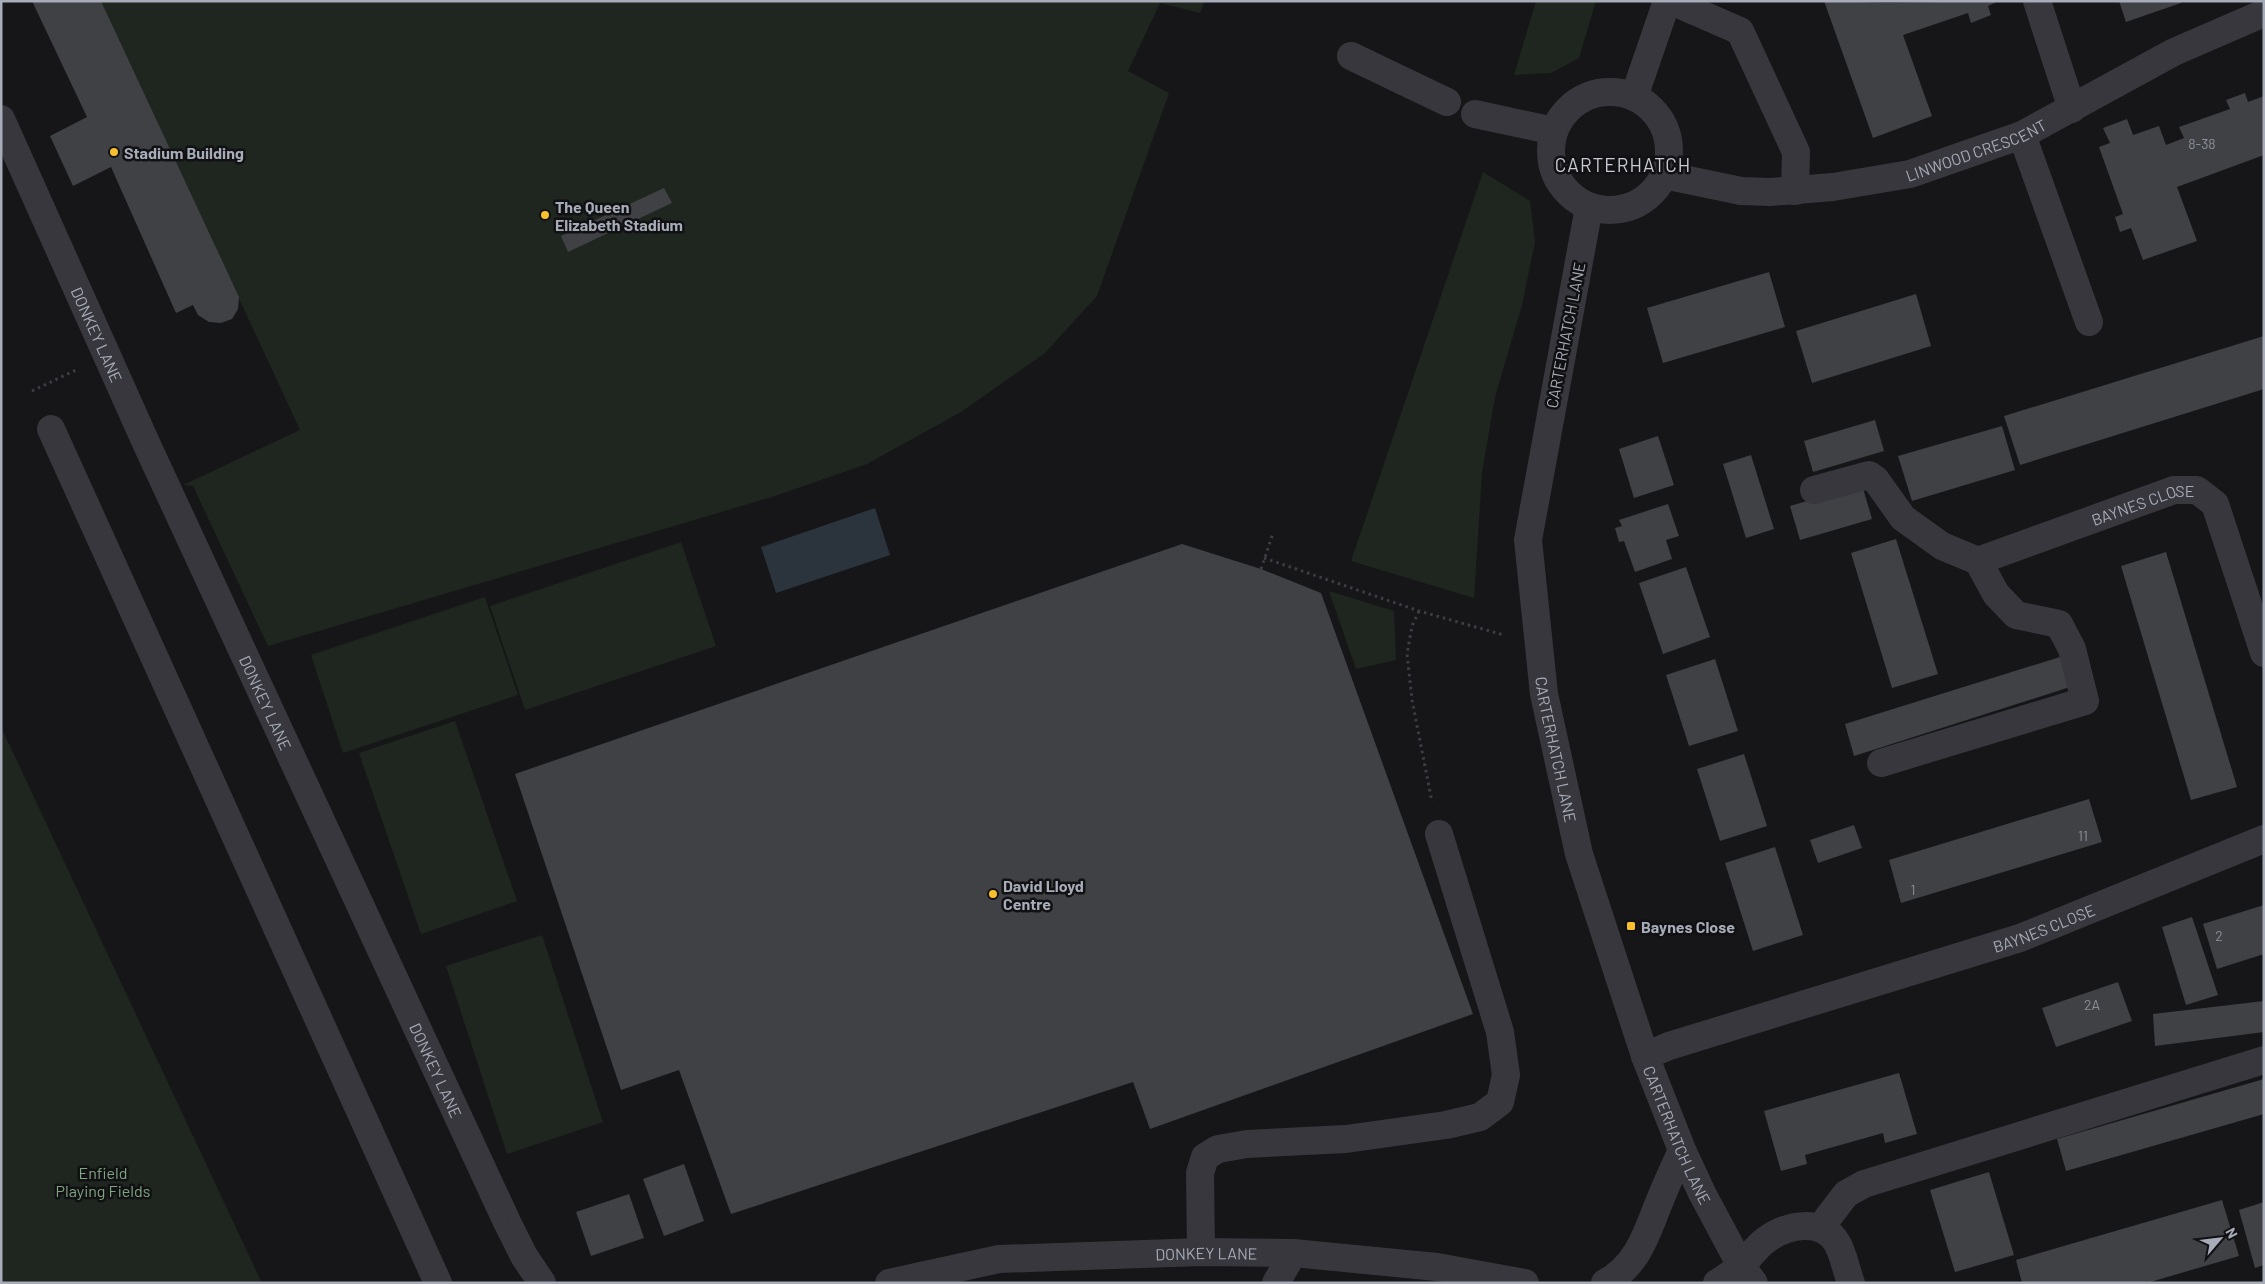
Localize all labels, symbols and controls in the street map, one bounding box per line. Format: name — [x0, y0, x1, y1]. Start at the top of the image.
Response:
street label: LINWOOD CRESCENT — [1903, 114, 2049, 184]
house number: 8-38 — [2188, 135, 2216, 152]
place label: Stadium Building — [124, 143, 244, 162]
marker: Stadium Building — [108, 146, 120, 158]
district label: CARTERHATCH — [1555, 153, 1691, 176]
place label: The Queen Elizabeth Stadium — [555, 197, 683, 234]
marker: The Queen Elizabeth Stadium — [539, 209, 551, 221]
street label: CARTERHATCH LANE — [1542, 260, 1588, 410]
street label: DONKEY LANE — [68, 284, 127, 385]
street label: BAYNES CLOSE — [2089, 481, 2194, 529]
street label: DONKEY LANE — [236, 652, 296, 753]
street label: CARTERHATCH LANE — [1533, 675, 1581, 824]
house number: 11 — [2078, 827, 2088, 844]
place label: David Lloyd Centre — [1003, 876, 1084, 913]
house number: 1 — [1911, 881, 1915, 898]
marker: David Lloyd Centre — [987, 888, 999, 900]
street label: BAYNES CLOSE — [1990, 899, 2097, 955]
place label: Baynes Close — [1641, 917, 1735, 936]
marker: Baynes Close — [1625, 920, 1637, 932]
house number: 2 — [2215, 927, 2223, 944]
house number: 2A — [2084, 996, 2100, 1013]
street label: DONKEY LANE — [406, 1020, 467, 1120]
street label: CARTERHATCH LANE — [1640, 1063, 1716, 1207]
park label: Enfield Playing Fields — [56, 1163, 150, 1200]
north arrow — [2195, 1214, 2245, 1264]
text: N — [2222, 1225, 2242, 1241]
street label: DONKEY LANE — [1155, 1242, 1257, 1263]

